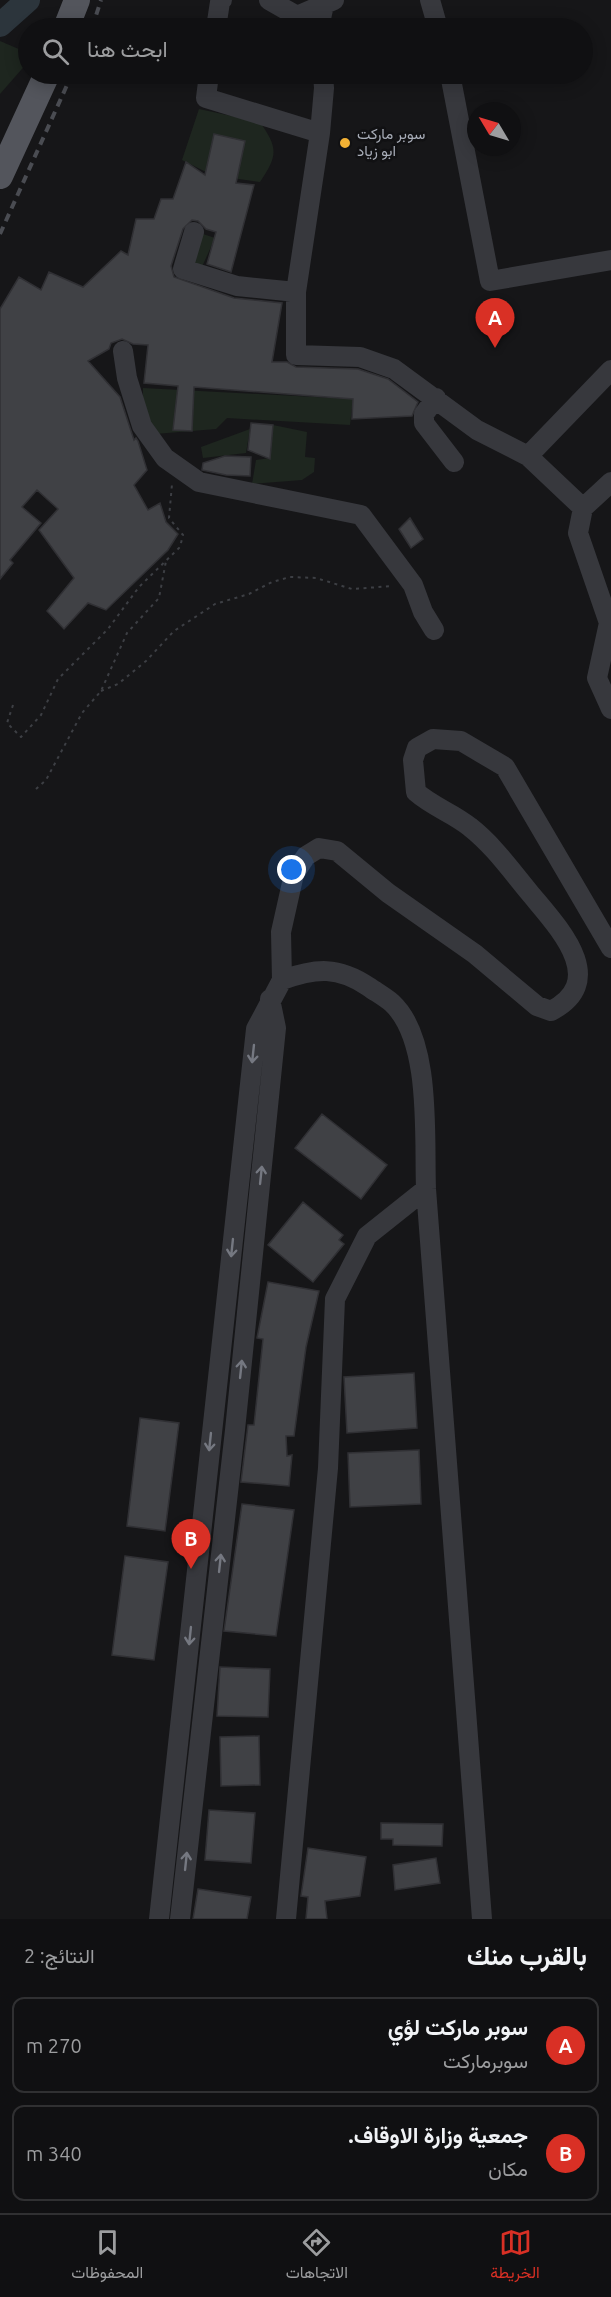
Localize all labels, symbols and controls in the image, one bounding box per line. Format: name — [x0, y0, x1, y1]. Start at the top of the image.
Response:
search box — [18, 18, 593, 84]
icon: search — [39, 35, 72, 68]
text: ابحث هنا — [87, 36, 168, 61]
north arrow — [467, 102, 521, 156]
place label: سوبر ماركت ابو زياد — [357, 125, 426, 160]
marker: سوبر ماركت ابو زياد — [338, 136, 352, 150]
pin: A — [476, 298, 514, 348]
your location — [277, 855, 306, 884]
one-way arrow — [248, 1044, 259, 1064]
one-way arrow — [256, 1165, 267, 1185]
one-way arrow — [226, 1238, 237, 1258]
one-way arrow — [236, 1359, 247, 1379]
one-way arrow — [204, 1432, 215, 1451]
pin: B — [172, 1520, 210, 1569]
one-way arrow — [215, 1553, 226, 1573]
one-way arrow — [184, 1625, 195, 1645]
one-way arrow — [181, 1851, 192, 1871]
text: بالقرب منك — [467, 1941, 587, 1970]
text: النتائج: 2 — [24, 1944, 95, 1967]
text: سوبر ماركت لؤي — [388, 2014, 528, 2039]
text: 270 m — [26, 2034, 82, 2057]
text: A — [558, 2034, 573, 2057]
text: سوبرماركت — [443, 2049, 528, 2072]
text: جمعية وزارة الاوقاف. — [348, 2122, 528, 2147]
text: 340 m — [26, 2142, 82, 2165]
text: B — [559, 2142, 572, 2165]
text: مكان — [488, 2157, 528, 2180]
tab: المحفوظات — [71, 2226, 143, 2287]
tab: الاتجاهات — [286, 2226, 348, 2287]
tab: الخريطة — [490, 2226, 540, 2287]

